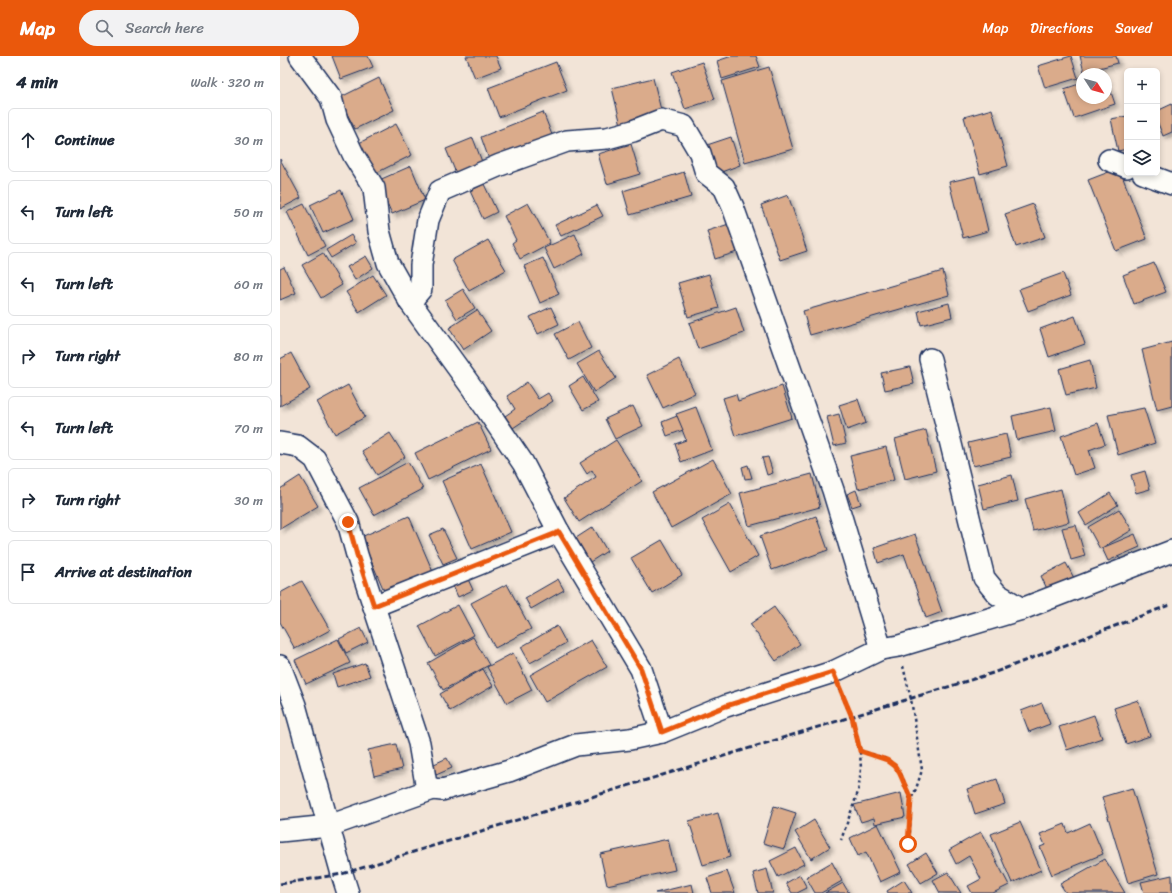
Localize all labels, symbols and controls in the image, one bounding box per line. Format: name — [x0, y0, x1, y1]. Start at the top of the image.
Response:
search box — [79, 10, 359, 46]
text: Map — [20, 12, 55, 45]
text: Search here — [125, 15, 204, 41]
text: Map — [982, 16, 1008, 41]
text: Directions — [1030, 16, 1093, 41]
text: Saved — [1115, 16, 1152, 41]
icon: search — [93, 17, 115, 39]
text: 4 min — [16, 67, 58, 97]
north arrow — [1076, 68, 1112, 104]
map controls — [1124, 68, 1160, 176]
button: + — [1124, 68, 1160, 104]
text: Walk · 320 m — [190, 71, 264, 94]
button: − — [1124, 104, 1160, 140]
text: Continue — [55, 127, 115, 153]
icon: ahead — [17, 129, 39, 151]
text: 30 m — [234, 129, 263, 152]
button: layers — [1124, 140, 1160, 176]
text: Turn left — [55, 199, 113, 225]
icon: left — [17, 201, 39, 223]
text: 50 m — [233, 201, 263, 224]
text: Turn left — [55, 271, 113, 297]
icon: left — [17, 273, 39, 295]
text: 60 m — [234, 273, 263, 296]
text: Turn right — [55, 343, 120, 369]
icon: right — [17, 345, 39, 367]
text: 80 m — [234, 345, 263, 368]
text: Turn left — [55, 415, 113, 441]
icon: left — [17, 417, 39, 439]
text: 70 m — [234, 417, 263, 440]
text: Turn right — [55, 487, 120, 513]
icon: right — [17, 489, 39, 511]
text: 30 m — [234, 489, 263, 512]
route end — [339, 513, 357, 531]
text: Arrive at destination — [55, 559, 192, 585]
icon: arrive — [17, 561, 39, 583]
route start — [899, 835, 917, 853]

